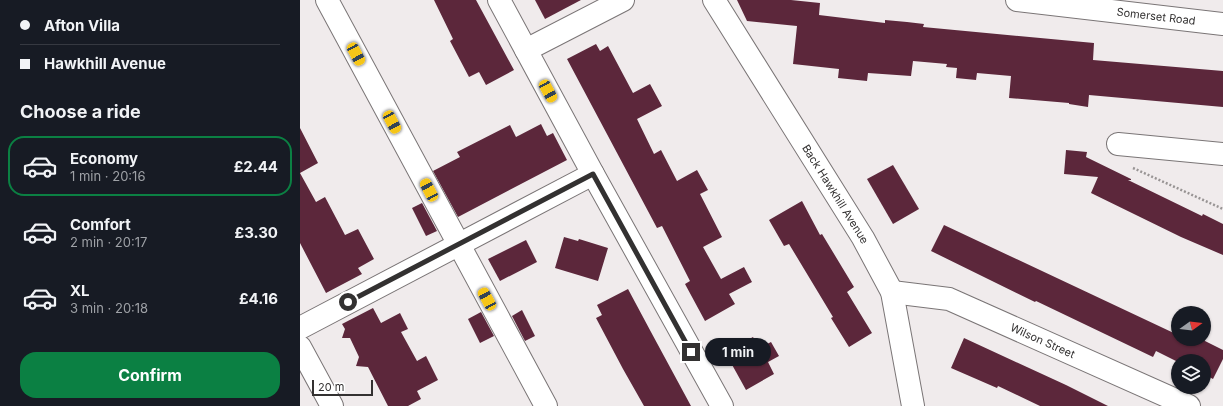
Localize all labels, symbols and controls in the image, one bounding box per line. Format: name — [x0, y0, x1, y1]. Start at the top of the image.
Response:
street label: Somerset Road — [1116, 5, 1196, 28]
text: Afton Villa — [44, 16, 120, 35]
car — [345, 41, 367, 67]
text: Hawkhill Avenue — [44, 54, 166, 73]
car — [537, 78, 559, 104]
text: Choose a ride — [20, 101, 141, 122]
car — [381, 109, 403, 135]
street label: Back Hawkhill Avenue — [799, 142, 872, 246]
icon: car — [22, 148, 58, 184]
text: Economy — [70, 149, 138, 168]
text: £2.44 — [234, 157, 278, 176]
text: 1 min · 20:16 — [70, 168, 145, 184]
car — [418, 177, 440, 203]
icon: car — [22, 214, 58, 250]
text: Comfort — [70, 215, 131, 234]
text: £3.30 — [235, 223, 278, 242]
text: 2 min · 20:17 — [70, 234, 147, 250]
icon: car — [22, 280, 58, 316]
text: XL — [70, 281, 90, 300]
car — [476, 286, 498, 312]
text: £4.16 — [239, 289, 278, 308]
route start — [339, 293, 357, 311]
text: 3 min · 20:18 — [70, 300, 148, 316]
north arrow — [1171, 306, 1211, 346]
map controls — [1171, 306, 1211, 394]
street label: Wilson Street — [1008, 320, 1078, 361]
callout: 1 min — [705, 338, 771, 366]
route end — [682, 343, 700, 361]
text: 1 min — [722, 344, 754, 360]
button: Confirm — [20, 352, 280, 398]
button: layers — [1171, 354, 1211, 394]
scale bar — [312, 378, 373, 397]
text: 20 m — [318, 380, 344, 394]

